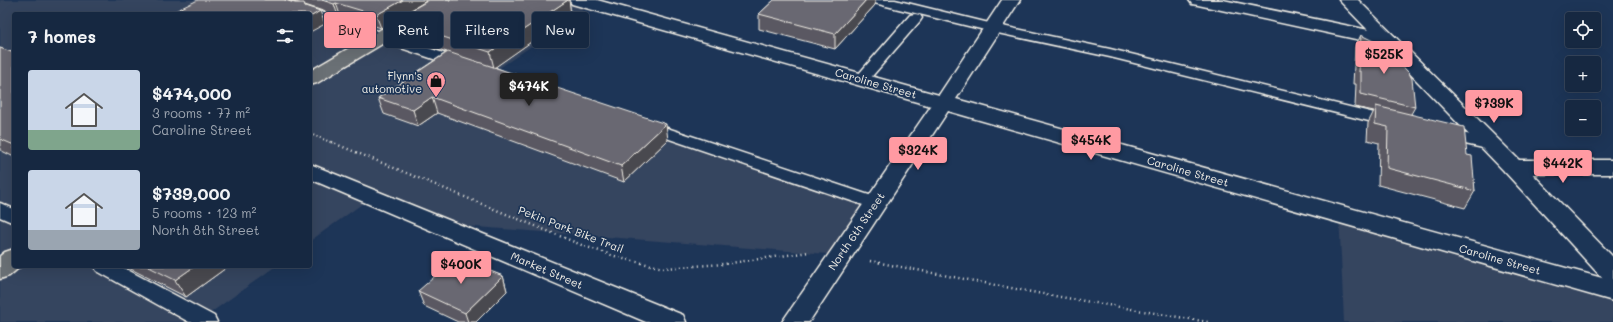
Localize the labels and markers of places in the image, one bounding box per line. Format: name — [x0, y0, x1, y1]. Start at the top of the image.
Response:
pin: $525K — [1356, 41, 1412, 75]
place label: Flynn's automotive — [362, 68, 422, 96]
shop icon: Flynn's automotive — [425, 70, 447, 98]
pin: $474K — [501, 73, 557, 107]
pin: $739K — [1466, 90, 1522, 124]
pin: $454K — [1063, 127, 1119, 161]
pin: $324K — [890, 137, 946, 171]
pin: $442K — [1535, 150, 1591, 184]
pin: $400K — [433, 251, 489, 285]

